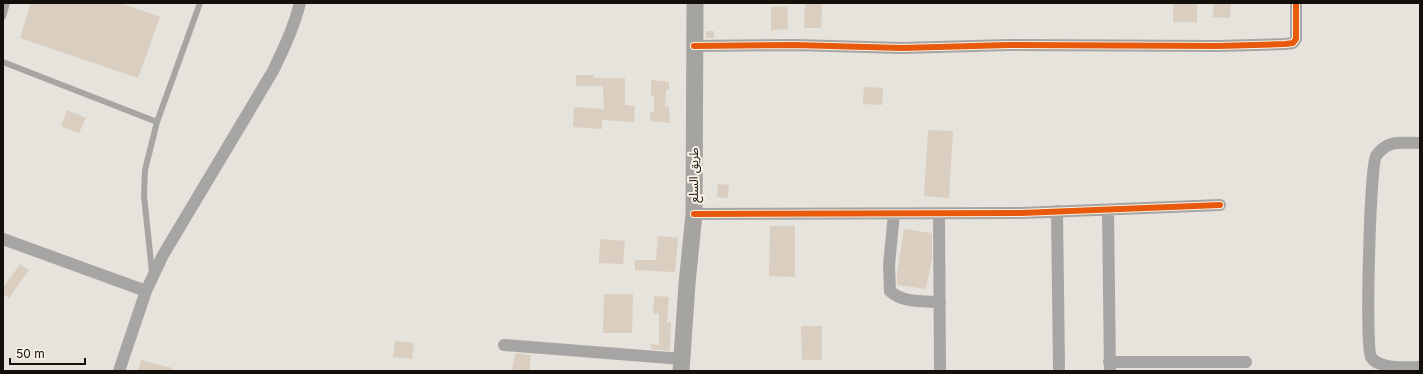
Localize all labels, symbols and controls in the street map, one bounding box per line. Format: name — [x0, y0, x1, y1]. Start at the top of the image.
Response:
street label: طريق السلع — [686, 147, 703, 203]
scale bar — [10, 340, 85, 366]
text: 50 m — [16, 346, 45, 361]

